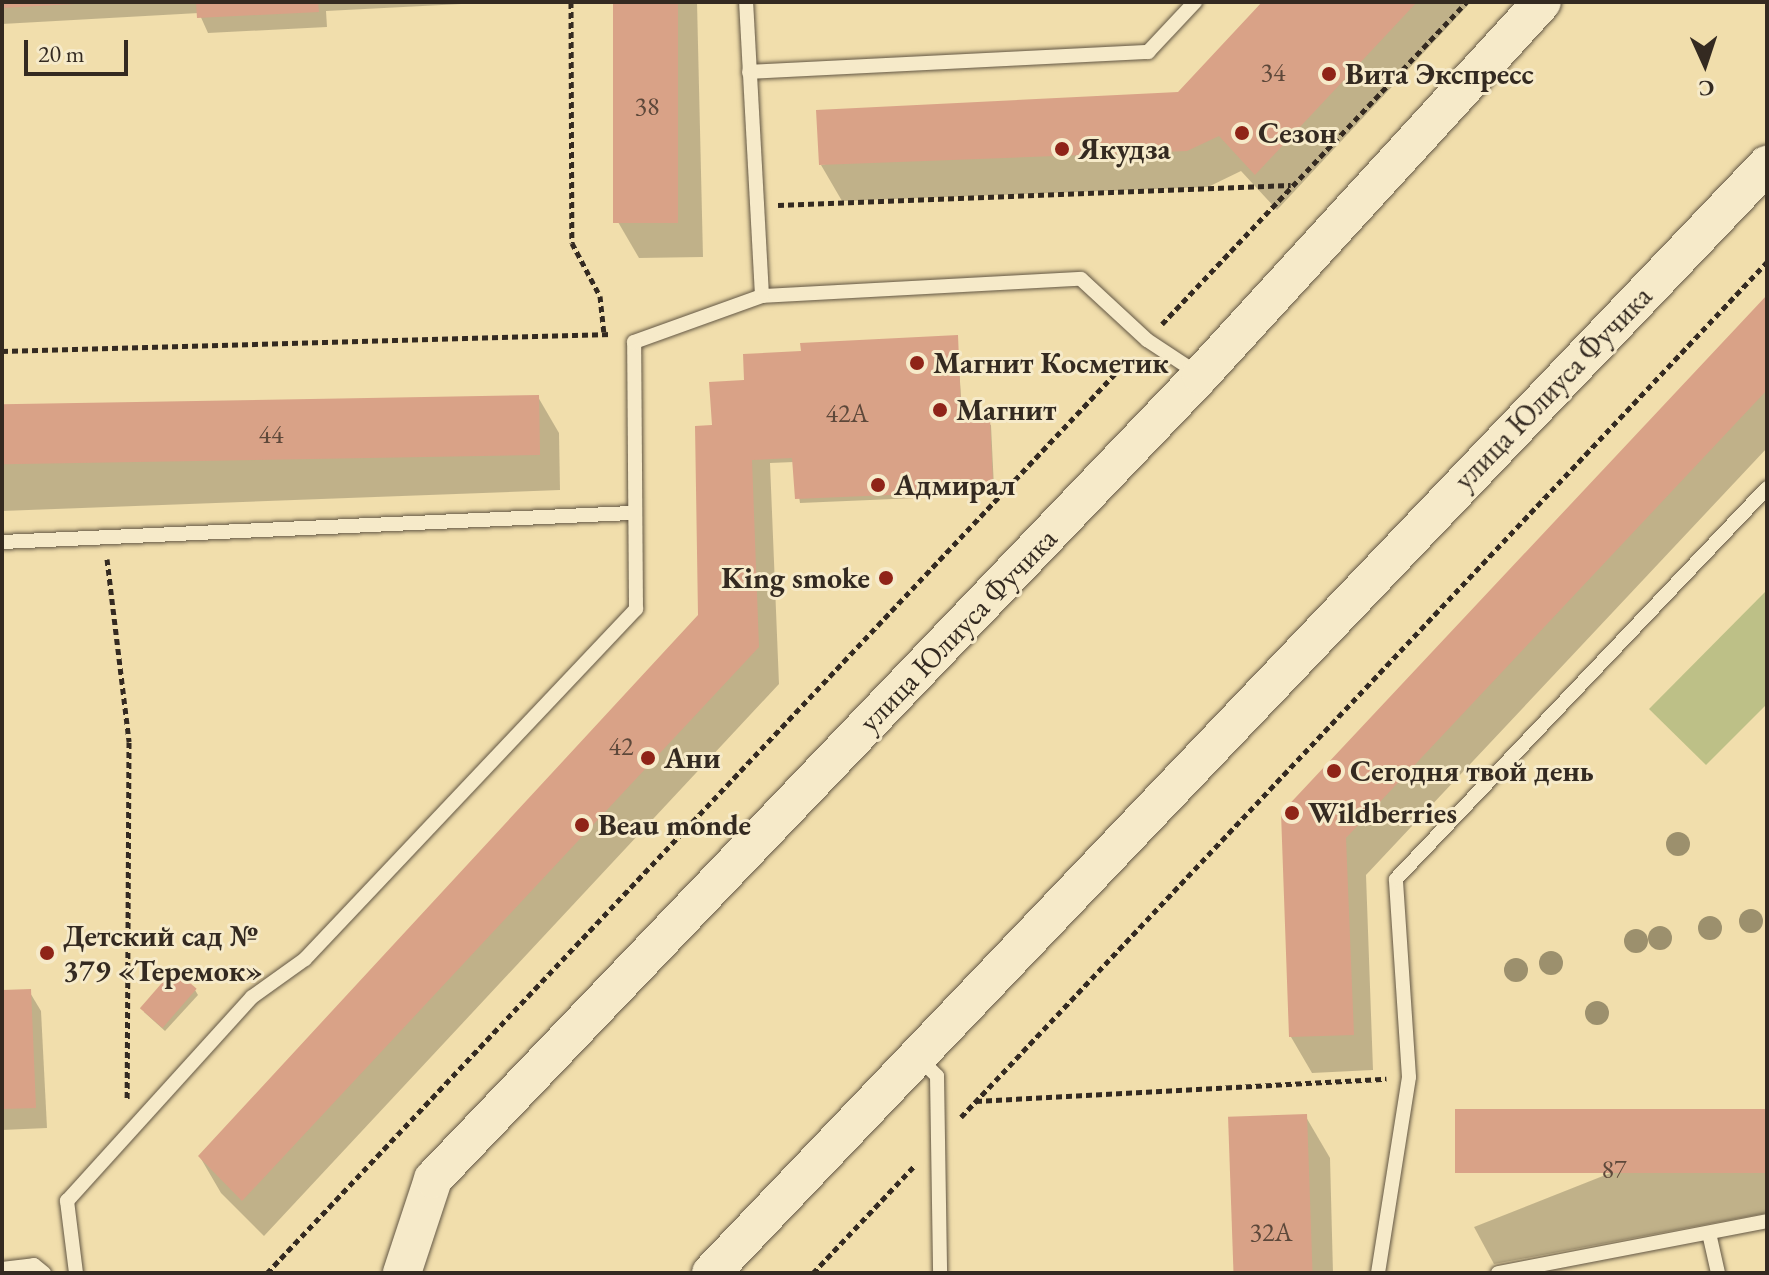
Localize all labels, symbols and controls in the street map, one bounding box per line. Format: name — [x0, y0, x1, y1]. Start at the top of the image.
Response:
scale bar — [28, 24, 132, 74]
north arrow — [1665, 24, 1745, 104]
text: 20 m — [38, 38, 85, 69]
place label: Вита Экспресс — [1345, 56, 1534, 92]
house number: 34 — [1261, 57, 1285, 89]
marker: Вита Экспресс — [1320, 65, 1338, 83]
text: С — [1698, 74, 1715, 103]
house number: 38 — [635, 91, 659, 123]
place label: Сезон — [1258, 115, 1337, 151]
marker: Сезон — [1233, 124, 1251, 142]
place label: Якудза — [1078, 131, 1171, 167]
marker: Якудза — [1053, 140, 1071, 158]
street label: улица Юлиуса Фучика — [1446, 278, 1660, 498]
place label: Магнит Косметик — [933, 345, 1169, 381]
marker: Магнит Косметик — [908, 354, 926, 372]
place label: Магнит — [956, 392, 1056, 428]
house number: 42А — [826, 398, 868, 430]
marker: Магнит — [931, 401, 949, 419]
house number: 44 — [259, 419, 283, 451]
place label: Адмирал — [894, 467, 1015, 503]
marker: Адмирал — [869, 476, 887, 494]
street label: улица Юлиуса Фучика — [851, 520, 1065, 740]
place label: King smoke — [721, 560, 870, 596]
marker: King smoke — [877, 569, 895, 587]
house number: 42 — [609, 731, 633, 763]
place label: Ани — [664, 740, 721, 776]
marker: Ани — [639, 749, 657, 767]
place label: Сегодня твой день — [1350, 753, 1594, 789]
marker: Сегодня твой день — [1325, 762, 1343, 780]
place label: Wildberries — [1308, 795, 1457, 831]
marker: Wildberries — [1283, 804, 1301, 822]
place label: Beau monde — [598, 807, 751, 843]
marker: Beau monde — [573, 816, 591, 834]
place label: Детский сад № 379 «Теремок» — [63, 918, 263, 988]
marker: Детский сад № 379 «Теремок» — [38, 944, 56, 962]
house number: 87 — [1602, 1154, 1626, 1186]
house number: 32А — [1250, 1217, 1292, 1249]

